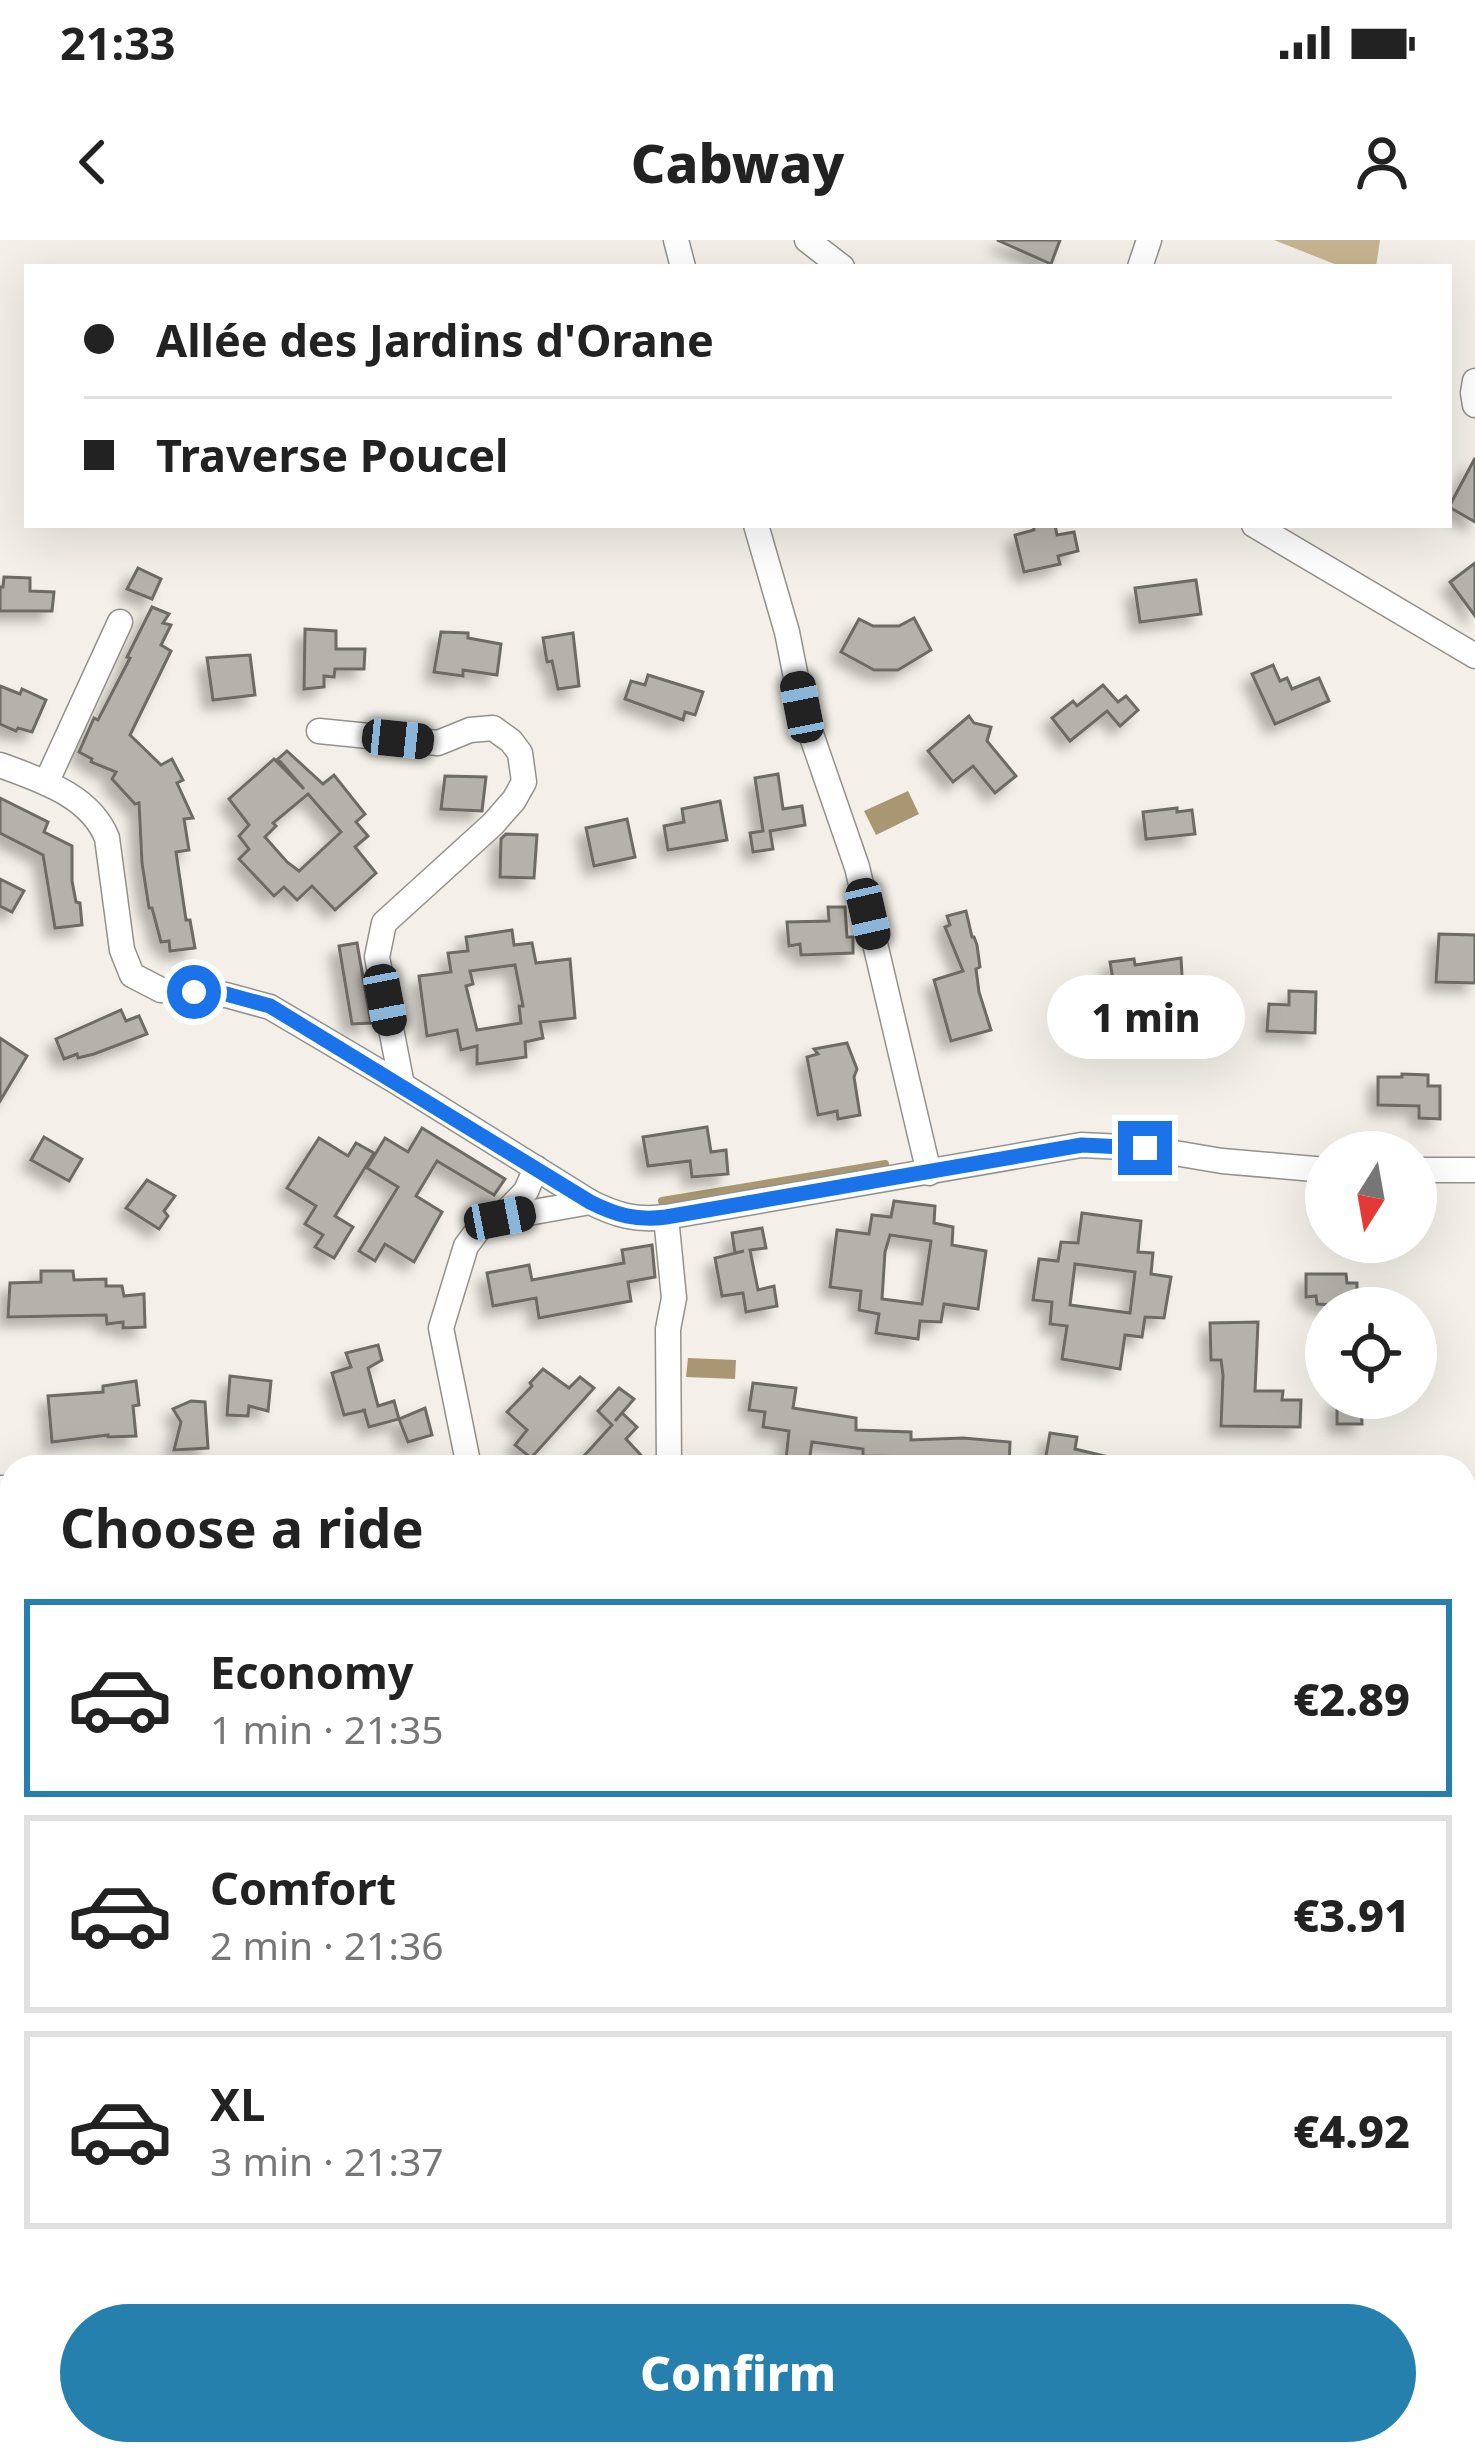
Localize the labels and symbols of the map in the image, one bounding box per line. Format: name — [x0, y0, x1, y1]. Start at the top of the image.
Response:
car — [777, 668, 827, 746]
car — [360, 717, 436, 761]
car — [842, 875, 894, 953]
car — [360, 961, 410, 1039]
route start — [167, 965, 221, 1019]
callout: 1 min — [1046, 974, 1244, 1058]
route end — [1118, 1121, 1172, 1175]
north arrow — [1305, 1131, 1437, 1263]
car — [461, 1193, 539, 1243]

